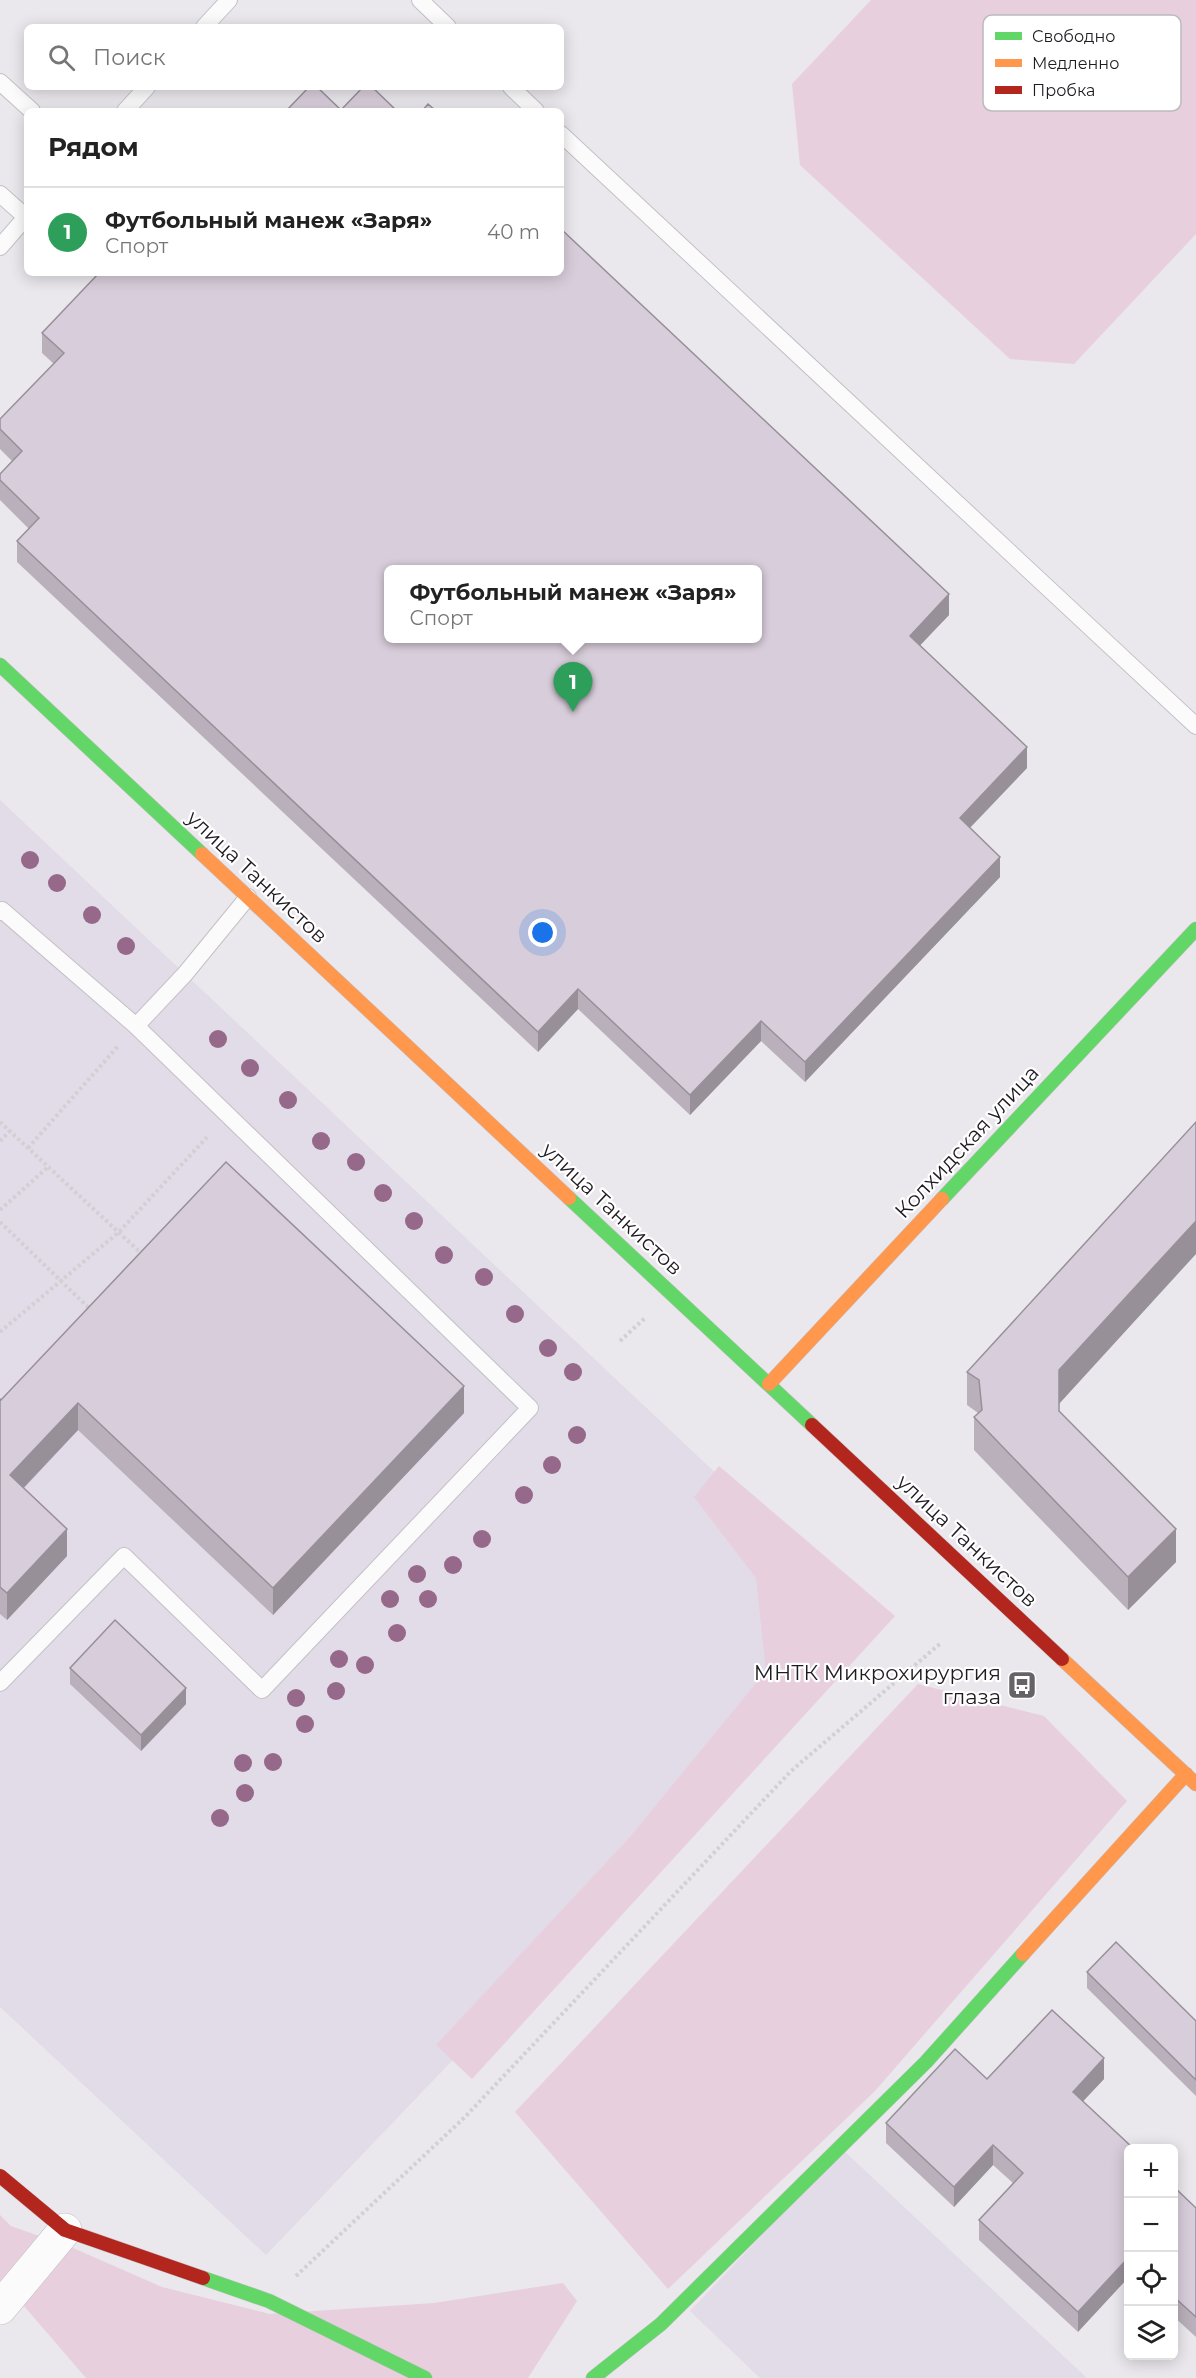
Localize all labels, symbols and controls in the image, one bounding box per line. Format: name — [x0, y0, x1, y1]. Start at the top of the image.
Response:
legend — [983, 15, 1181, 111]
search box — [24, 24, 564, 90]
text: Свободно — [1032, 27, 1115, 46]
icon: search — [45, 41, 78, 74]
text: Поиск — [93, 44, 165, 71]
text: Медленно — [1032, 54, 1119, 73]
text: Пробка — [1032, 81, 1095, 100]
text: Рядом — [48, 131, 139, 163]
text: Футбольный манеж «Заря» — [105, 207, 432, 234]
text: 1 — [64, 220, 71, 244]
text: 40 m — [487, 220, 540, 244]
text: Спорт — [105, 234, 168, 258]
popup — [384, 565, 762, 643]
text: Футбольный манеж «Заря» — [409, 579, 737, 606]
text: Спорт — [409, 606, 473, 630]
pin: 1 — [554, 662, 592, 712]
street label: улица Танкистов — [181, 804, 333, 948]
your location — [528, 918, 557, 947]
street label: Колхидская улица — [889, 1060, 1044, 1223]
street label: улица Танкистов — [536, 1136, 688, 1280]
street label: улица Танкистов — [891, 1468, 1043, 1612]
place label: МНТК Микрохирургия глаза — [754, 1660, 1001, 1709]
bus stop icon: МНТК Микрохирургия глаза — [1006, 1669, 1038, 1701]
map controls — [1124, 2144, 1178, 2360]
button: + — [1124, 2144, 1178, 2198]
button: − — [1124, 2198, 1178, 2252]
button: locate — [1124, 2252, 1178, 2306]
button: layers — [1124, 2306, 1178, 2360]

